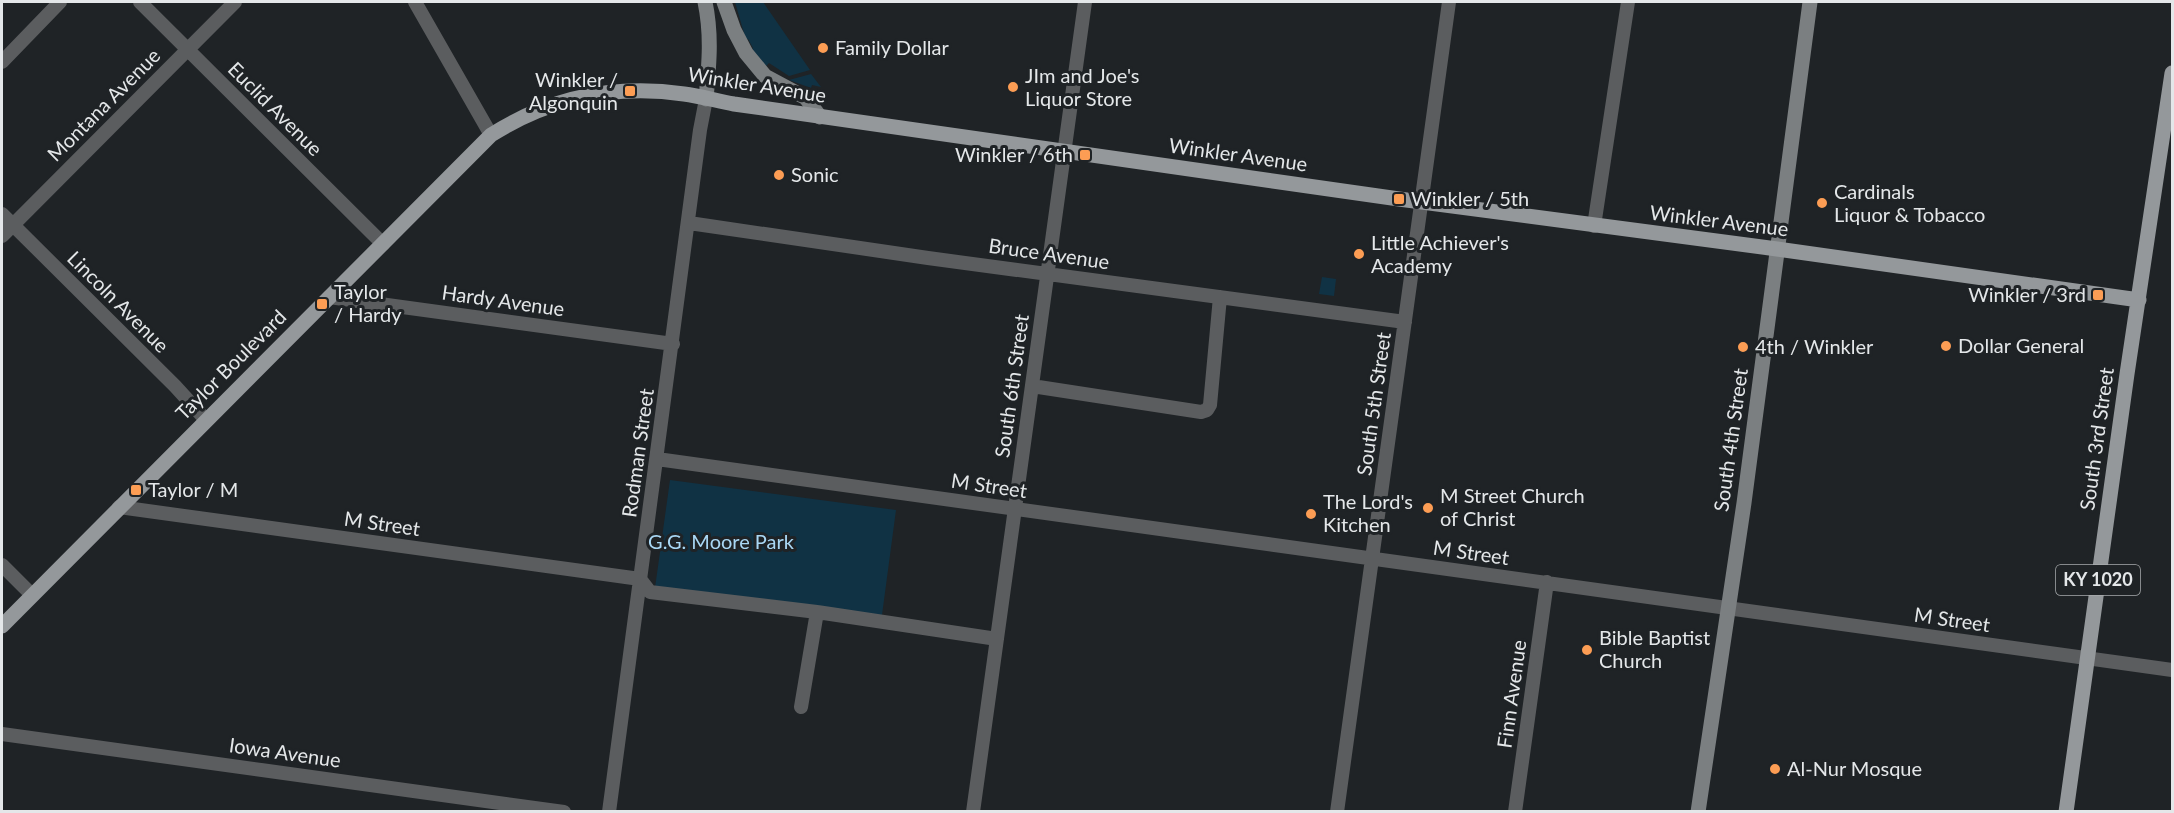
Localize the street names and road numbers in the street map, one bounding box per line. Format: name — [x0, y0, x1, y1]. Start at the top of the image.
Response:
street label: Montana Avenue — [42, 43, 165, 166]
street label: Euclid Avenue — [224, 56, 328, 160]
street label: Winkler Avenue — [686, 61, 828, 107]
street label: Winkler Avenue — [1167, 132, 1309, 176]
street label: Winkler Avenue — [1648, 200, 1790, 240]
street label: Bruce Avenue — [987, 233, 1111, 273]
street label: Lincoln Avenue — [63, 246, 174, 357]
street label: Hardy Avenue — [440, 280, 566, 320]
street label: Taylor Boulevard — [170, 304, 290, 424]
street label: South 6th Street — [989, 313, 1033, 459]
street label: South 5th Street — [1351, 331, 1395, 477]
street label: South 3rd Street — [2074, 366, 2118, 512]
street label: South 4th Street — [1708, 367, 1752, 513]
street label: Rodman Street — [616, 387, 658, 519]
street label: M Street — [950, 468, 1029, 502]
street label: M Street — [343, 506, 422, 540]
street label: M Street — [1432, 535, 1511, 569]
road number: KY 1020 — [2056, 565, 2140, 595]
street label: M Street — [1913, 602, 1992, 636]
street label: Finn Avenue — [1492, 638, 1530, 750]
street label: Iowa Avenue — [228, 732, 343, 772]

